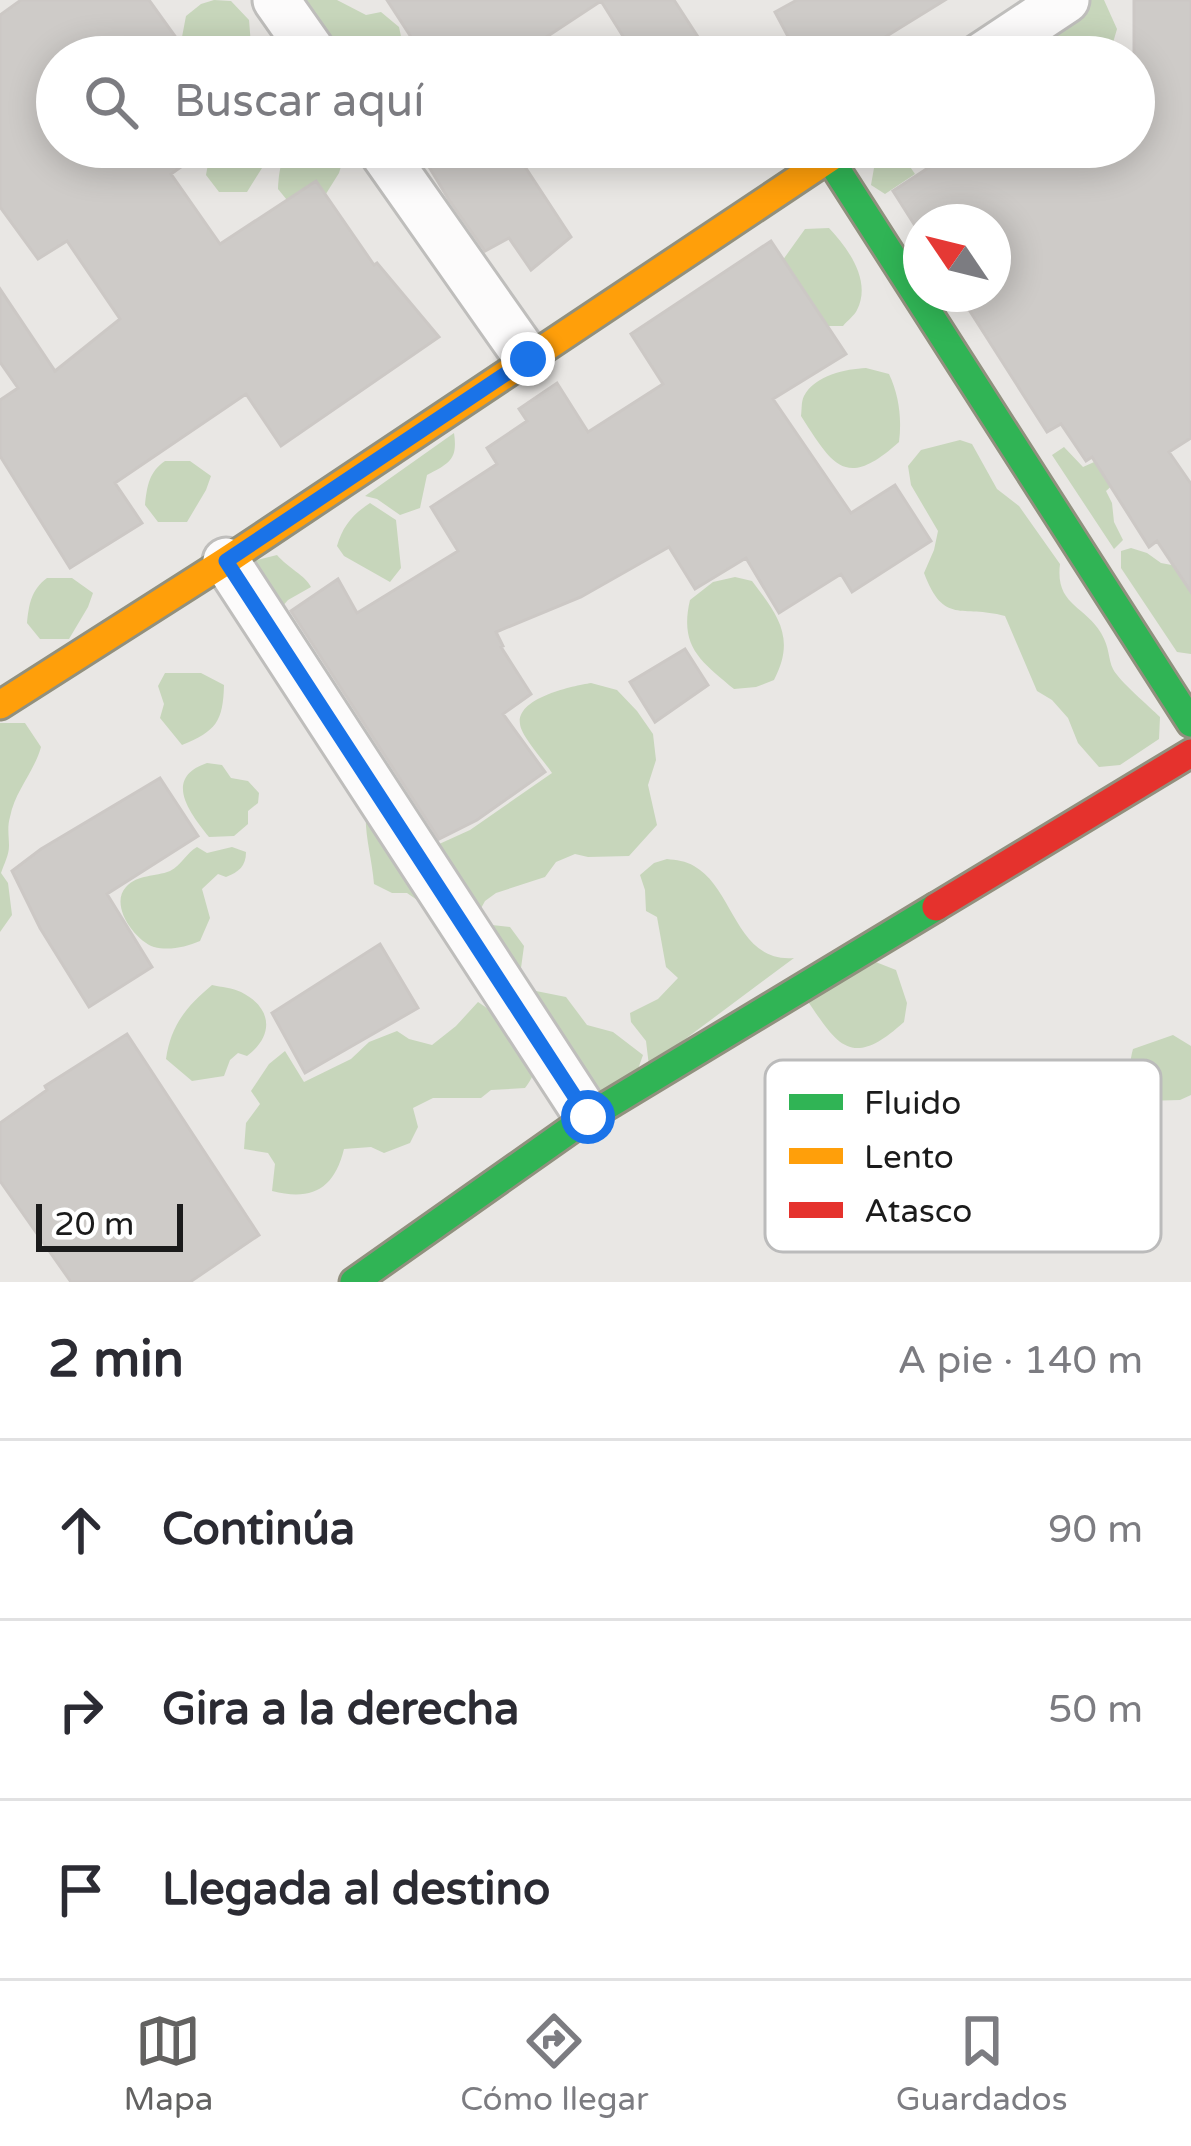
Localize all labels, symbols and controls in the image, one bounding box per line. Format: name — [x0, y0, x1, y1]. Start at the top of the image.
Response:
search box — [36, 36, 1155, 168]
icon: search — [78, 69, 144, 135]
text: Buscar aquí — [174, 75, 424, 129]
north arrow — [903, 204, 1011, 312]
route end — [501, 332, 555, 386]
legend — [765, 1060, 1161, 1252]
text: Fluido — [864, 1084, 961, 1123]
route start — [561, 1090, 615, 1144]
text: Lento — [864, 1138, 954, 1177]
text: Atasco — [864, 1192, 972, 1231]
scale bar — [36, 1198, 183, 1251]
text: 20 m — [54, 1205, 134, 1244]
text: 2 min — [48, 1329, 184, 1391]
text: A pie · 140 m — [898, 1337, 1143, 1384]
icon: ahead — [48, 1497, 114, 1563]
text: Continúa — [162, 1503, 355, 1557]
text: 90 m — [1048, 1506, 1143, 1553]
icon: right — [48, 1677, 114, 1743]
text: Gira a la derecha — [162, 1683, 519, 1737]
text: 50 m — [1048, 1686, 1143, 1733]
icon: arrive — [48, 1857, 114, 1923]
text: Llegada al destino — [162, 1863, 550, 1917]
tab: Mapa — [123, 2008, 213, 2119]
tab: Cómo llegar — [460, 2008, 649, 2119]
tab: Guardados — [896, 2008, 1068, 2119]

